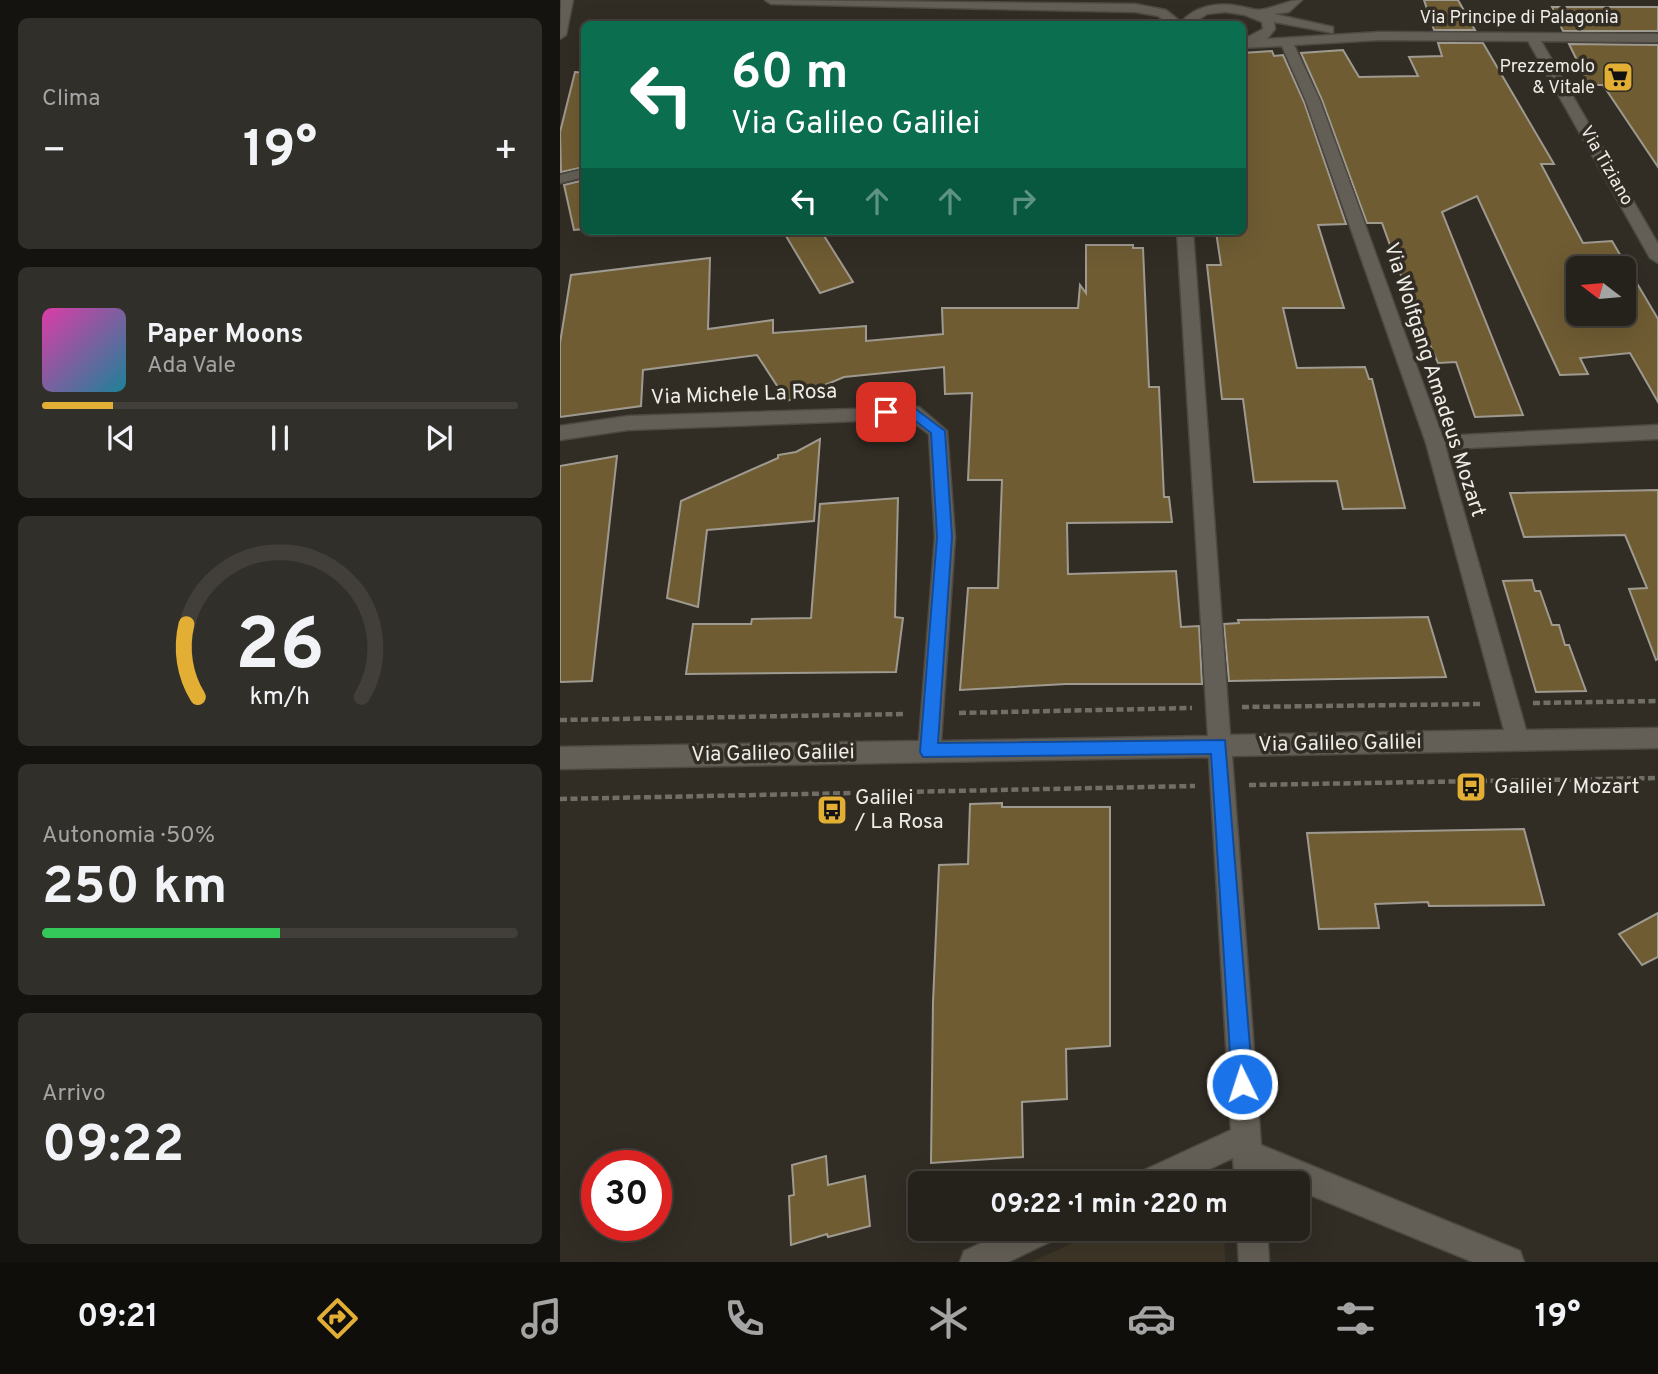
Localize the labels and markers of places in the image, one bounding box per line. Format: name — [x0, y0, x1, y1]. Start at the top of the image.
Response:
place label: Prezzemolo & Vitale — [1499, 56, 1595, 100]
supermarket icon: Prezzemolo & Vitale — [1601, 60, 1635, 94]
pin — [856, 382, 916, 442]
bus stop icon: Galilei / Mozart — [1454, 770, 1488, 804]
place label: Galilei / Mozart — [1494, 774, 1639, 801]
place label: Galilei / La Rosa — [854, 785, 944, 836]
bus stop icon: Galilei / La Rosa — [815, 793, 849, 827]

